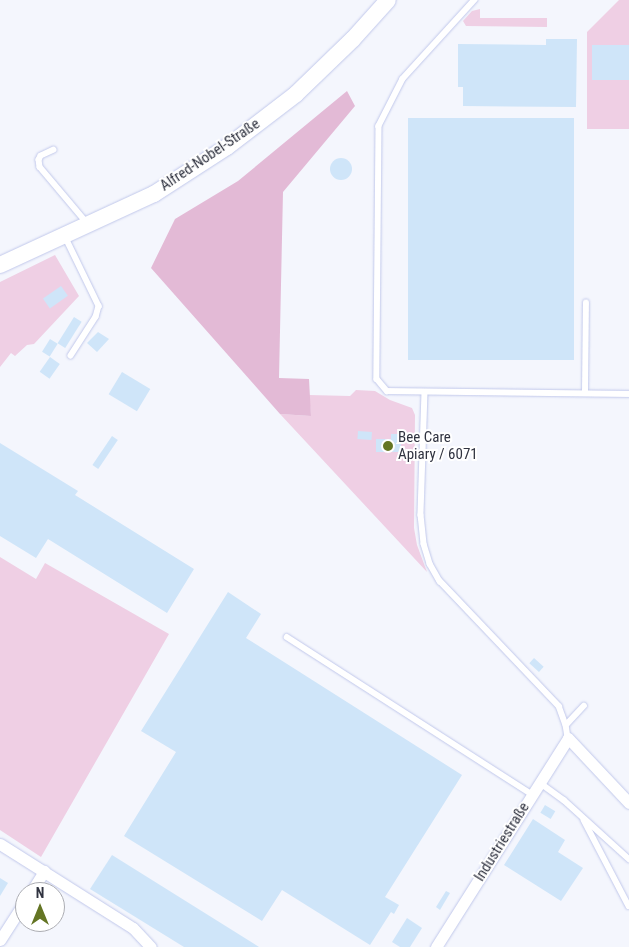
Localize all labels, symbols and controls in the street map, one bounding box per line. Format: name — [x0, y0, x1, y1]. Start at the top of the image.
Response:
street label: Alfred-Nobel-Straße — [157, 115, 263, 195]
place label: Bee Care Apiary / 6071 — [398, 428, 478, 463]
marker: Bee Care Apiary / 6071 — [382, 440, 394, 452]
street label: Industriestraße — [471, 799, 533, 885]
north arrow — [15, 882, 65, 932]
text: N — [36, 885, 44, 901]

